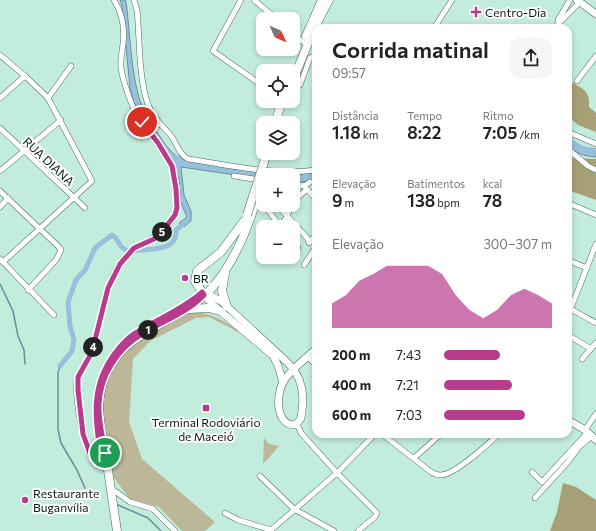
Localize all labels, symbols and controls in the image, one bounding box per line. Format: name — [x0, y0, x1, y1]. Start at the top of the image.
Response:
place label: Centro-Dia — [485, 5, 546, 19]
marker: Centro-Dia — [470, 6, 482, 18]
north arrow — [256, 12, 300, 56]
map controls — [256, 12, 300, 264]
text: Corrida matinal — [332, 36, 489, 63]
button: share — [510, 37, 552, 79]
button: locate — [256, 64, 300, 108]
text: 09:57 — [332, 65, 366, 81]
pin — [125, 105, 159, 139]
text: Distância — [332, 109, 378, 122]
text: Tempo — [407, 109, 442, 122]
text: Ritmo — [483, 109, 514, 122]
icon: check — [131, 111, 153, 133]
button: layers — [256, 116, 300, 160]
text: 1.18 — [332, 122, 361, 143]
text: 8:22 — [407, 122, 441, 143]
text: 7:05 — [483, 122, 517, 143]
text: km — [361, 128, 378, 141]
text: /km — [517, 128, 540, 141]
street label: RUA DIANA — [21, 134, 77, 188]
button: + — [256, 168, 300, 212]
text: Elevação — [332, 177, 376, 190]
text: Batimentos — [407, 177, 465, 190]
text: kcal — [483, 177, 502, 190]
text: 9 — [332, 190, 342, 211]
text: 138 — [407, 190, 435, 211]
text: 78 — [483, 190, 502, 211]
text: m — [342, 196, 354, 209]
text: bpm — [435, 196, 460, 209]
button: − — [256, 220, 300, 264]
pin: 5 — [152, 222, 172, 242]
text: 5 — [159, 225, 165, 238]
text: Elevação — [332, 236, 384, 252]
text: 300–307 m — [483, 236, 552, 252]
place label: BR — [193, 271, 209, 285]
marker: BR — [180, 273, 190, 283]
pin: 1 — [138, 320, 158, 340]
text: 1 — [146, 323, 150, 336]
pin: 4 — [83, 337, 103, 357]
text: 4 — [90, 340, 96, 353]
text: 200 m — [332, 347, 370, 363]
text: 7:43 — [396, 347, 421, 363]
text: 400 m — [332, 377, 371, 393]
text: 7:21 — [396, 377, 419, 393]
marker: Terminal Rodoviário de Maceió — [201, 403, 211, 413]
text: 600 m — [332, 407, 371, 423]
text: 7:03 — [396, 407, 422, 423]
place label: Terminal Rodoviário de Maceió — [151, 415, 261, 443]
pin — [88, 436, 122, 470]
icon: arrive — [94, 442, 116, 464]
place label: Restaurante Buganvília — [33, 486, 99, 514]
marker: Restaurante Buganvília — [20, 495, 30, 505]

